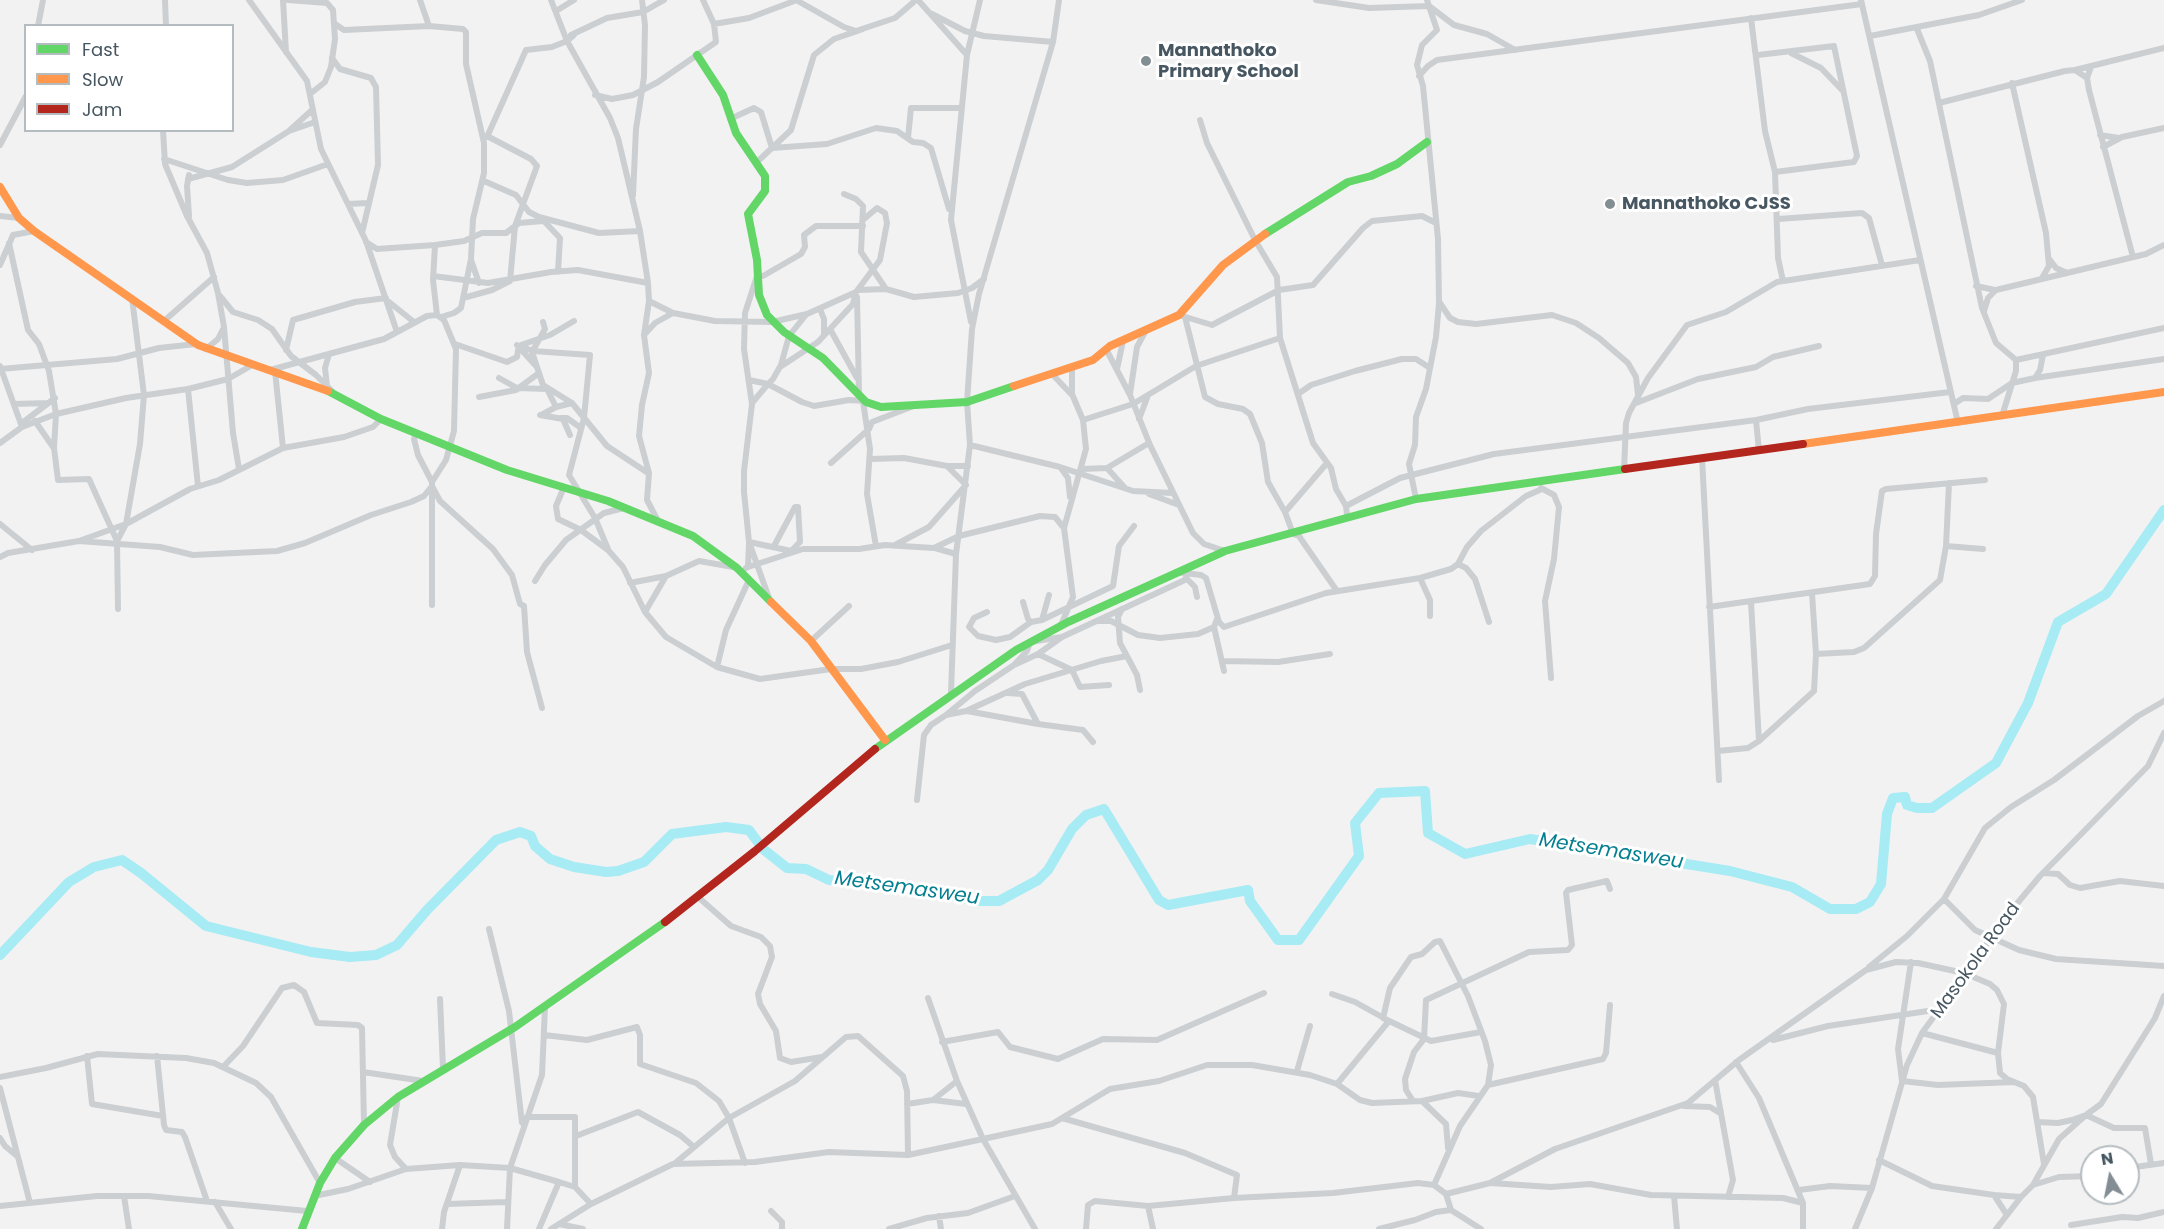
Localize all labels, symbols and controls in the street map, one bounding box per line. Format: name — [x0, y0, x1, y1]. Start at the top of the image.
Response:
legend — [24, 24, 234, 132]
text: Fast — [82, 37, 119, 62]
place label: Mannathoko Primary School — [1158, 40, 1299, 82]
marker: Mannathoko Primary School — [1139, 54, 1153, 68]
text: Slow — [82, 67, 123, 92]
text: Jam — [82, 97, 122, 122]
place label: Mannathoko CJSS — [1622, 193, 1791, 215]
marker: Mannathoko CJSS — [1603, 197, 1617, 211]
water label: Metsemasweu — [1537, 829, 1685, 875]
water label: Metsemasweu — [833, 867, 981, 911]
street label: Masokola Road — [1927, 899, 2025, 1023]
north arrow — [2080, 1145, 2140, 1205]
text: N — [2099, 1146, 2115, 1171]

